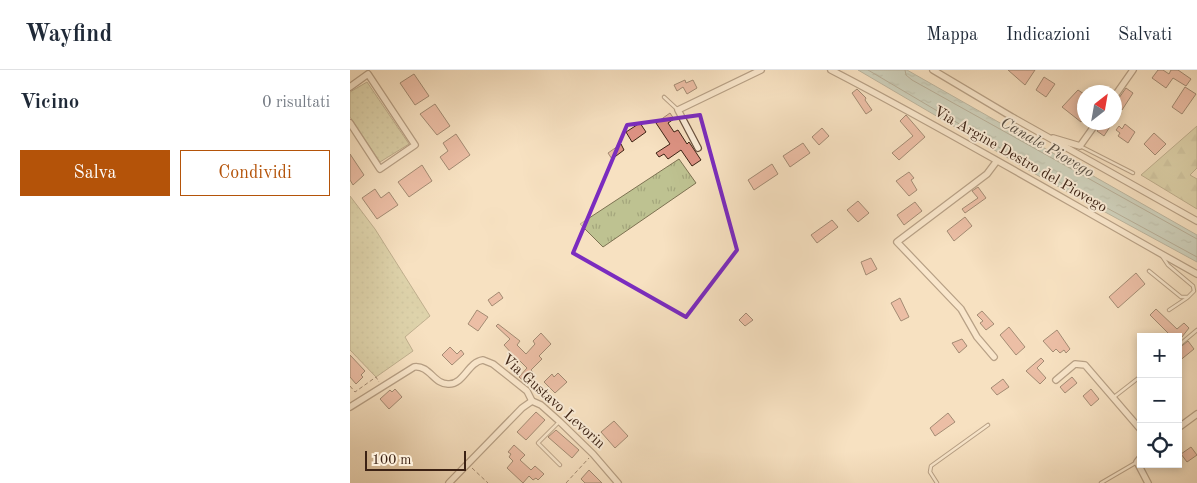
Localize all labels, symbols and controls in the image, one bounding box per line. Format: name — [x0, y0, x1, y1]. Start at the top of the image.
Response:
text: Wayfind — [25, 23, 112, 47]
text: Mappa — [926, 26, 978, 44]
text: Indicazioni — [1006, 26, 1090, 44]
text: Salvati — [1118, 26, 1172, 44]
north arrow — [1077, 85, 1122, 130]
text: Vicino — [20, 92, 79, 113]
text: 0 risultati — [262, 95, 330, 111]
street label: Via Argine Destro del Piovego — [931, 104, 1109, 216]
water label: Canale Piovego — [998, 115, 1096, 181]
button: Salva — [20, 150, 170, 196]
button: Condividi — [180, 150, 330, 196]
map controls — [1137, 333, 1182, 468]
button: + — [1137, 333, 1182, 378]
street label: Via Gustavo Levorin — [499, 352, 607, 452]
button: − — [1137, 378, 1182, 423]
button: locate — [1137, 423, 1182, 468]
scale bar — [365, 448, 466, 471]
text: 100 m — [372, 453, 411, 467]

